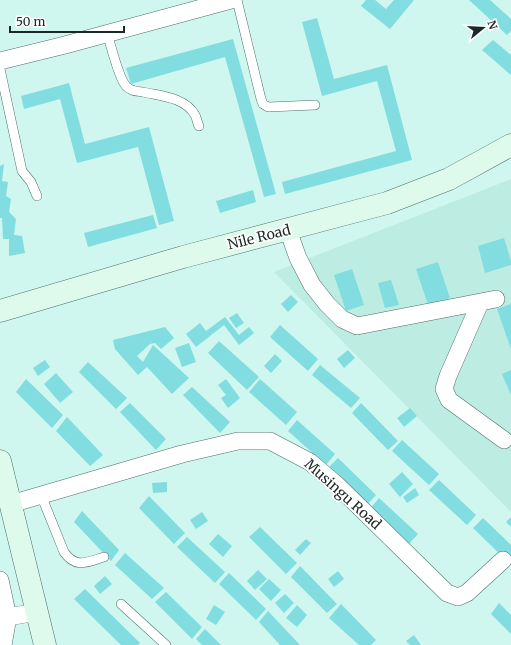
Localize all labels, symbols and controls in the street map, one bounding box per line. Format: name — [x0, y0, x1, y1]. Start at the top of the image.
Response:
scale bar — [10, 8, 124, 34]
north arrow — [463, 8, 503, 48]
text: 50 m — [16, 14, 45, 29]
text: N — [485, 19, 501, 31]
street label: Nile Road — [226, 220, 293, 253]
street label: Musingu Road — [301, 455, 386, 534]

